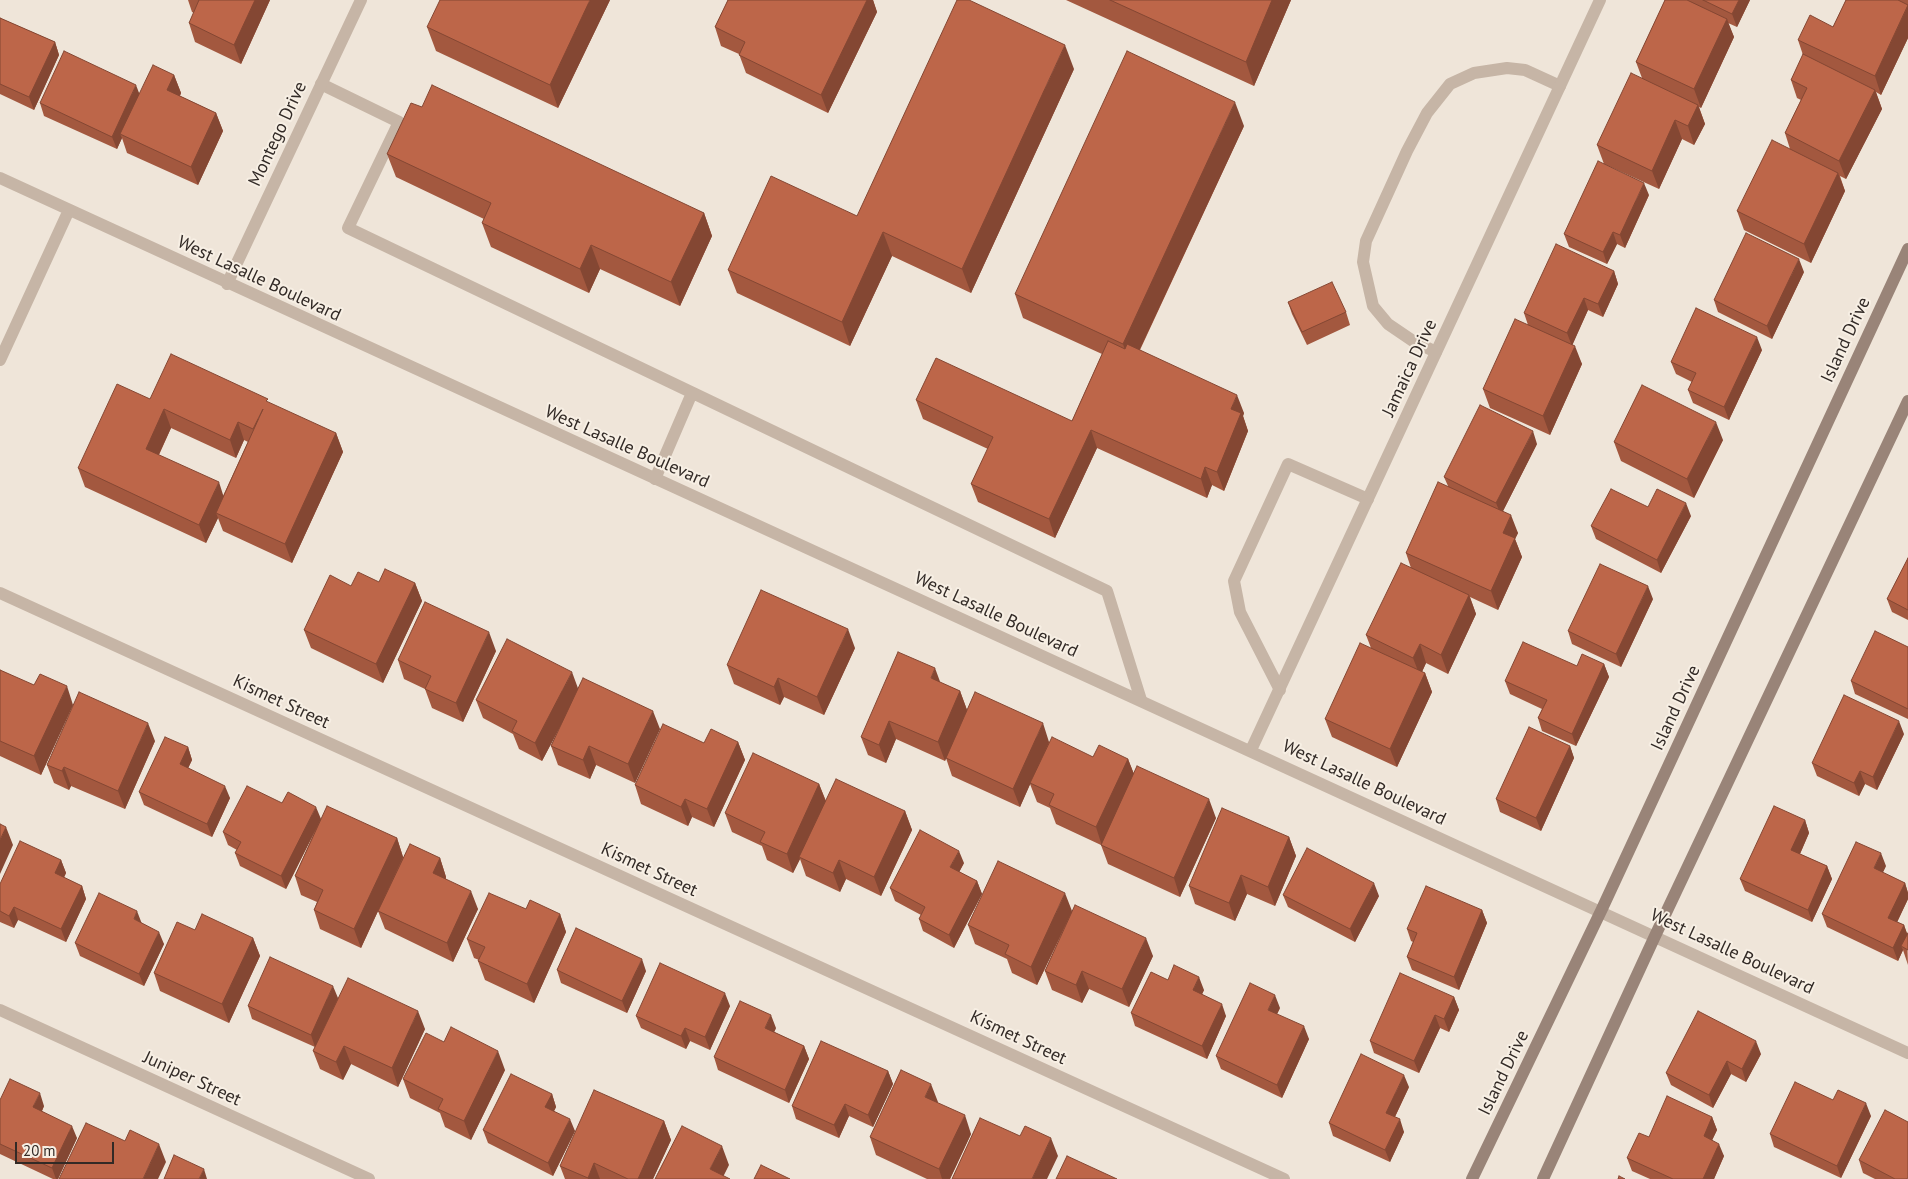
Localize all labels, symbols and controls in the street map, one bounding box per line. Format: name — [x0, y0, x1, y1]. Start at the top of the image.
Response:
street label: Montego Drive — [244, 78, 312, 190]
street label: West Lasalle Boulevard — [174, 232, 344, 326]
street label: Island Drive — [1817, 294, 1875, 386]
street label: Jamaica Drive — [1378, 316, 1442, 420]
street label: West Lasalle Boulevard — [541, 401, 713, 493]
street label: West Lasalle Boulevard — [911, 568, 1081, 662]
street label: Island Drive — [1647, 662, 1705, 754]
street label: Kismet Street — [229, 670, 333, 734]
street label: West Lasalle Boulevard — [1279, 736, 1449, 830]
street label: Kismet Street — [597, 838, 701, 902]
street label: West Lasalle Boulevard — [1647, 905, 1817, 999]
street label: Kismet Street — [966, 1006, 1070, 1070]
street label: Island Drive — [1474, 1027, 1534, 1119]
street label: Juniper Street — [140, 1047, 244, 1111]
scale bar — [18, 1132, 116, 1164]
text: 20 m — [23, 1141, 56, 1160]

